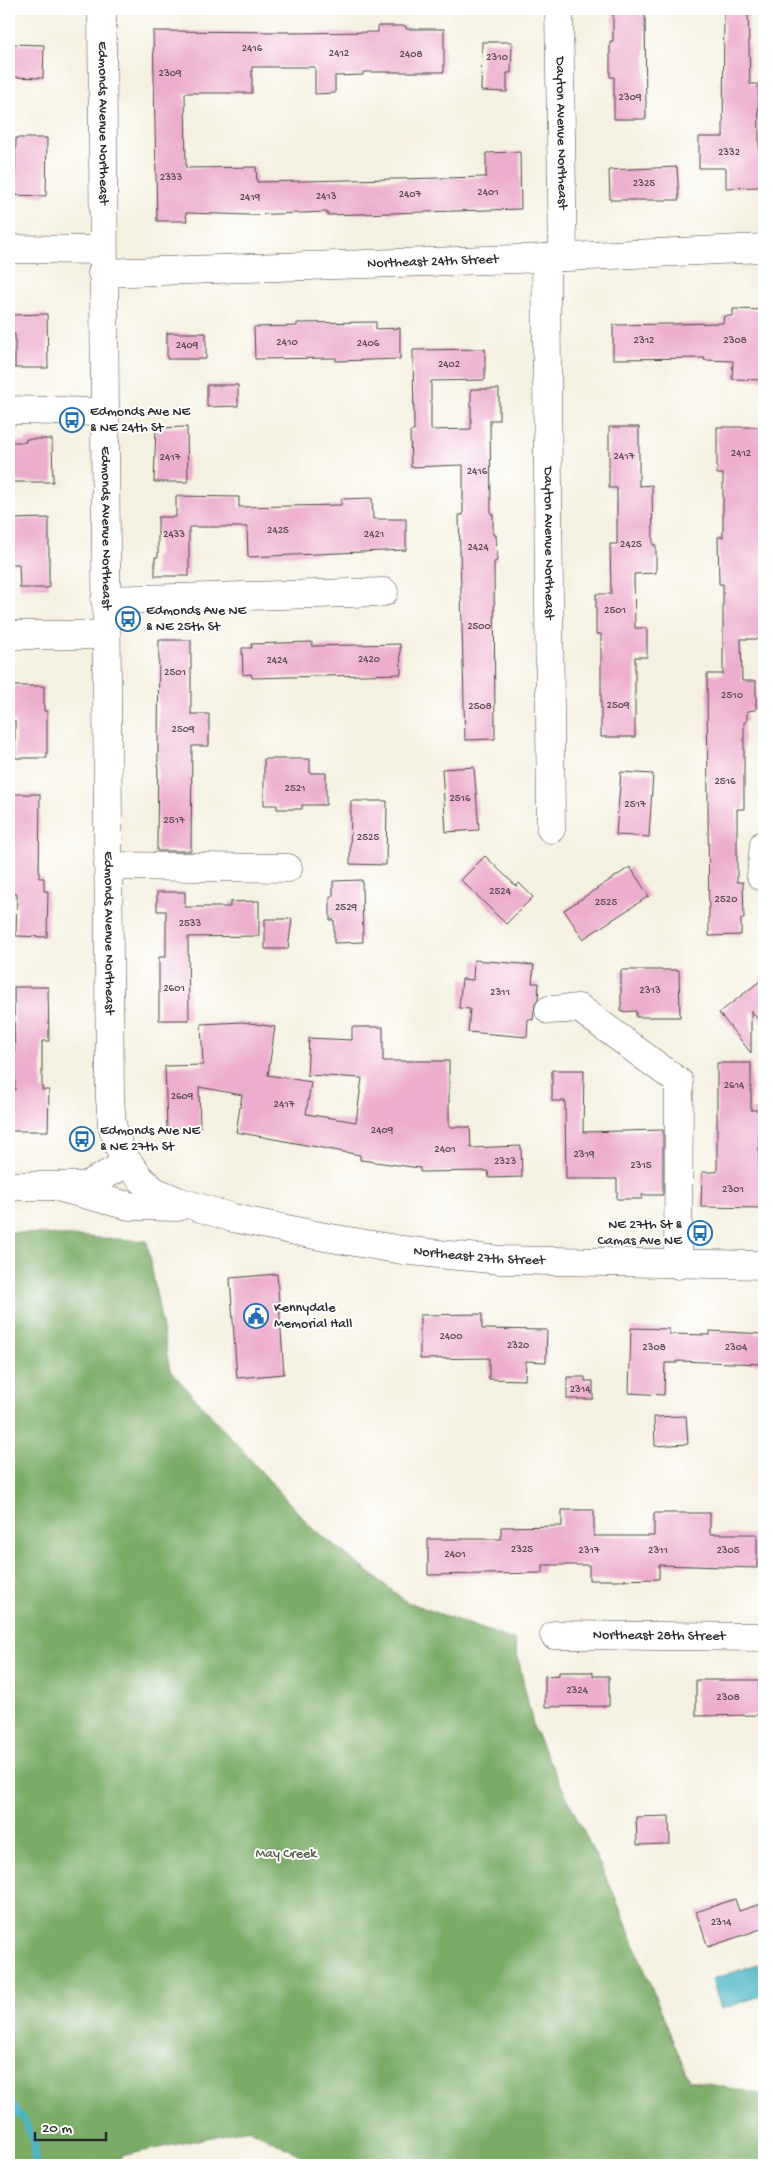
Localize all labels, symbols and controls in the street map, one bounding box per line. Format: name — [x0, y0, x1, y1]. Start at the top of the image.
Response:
street label: Edmonds Avenue Northeast — [94, 41, 112, 206]
house number: 2416 — [242, 43, 263, 55]
house number: 2412 — [329, 48, 350, 60]
house number: 2408 — [400, 49, 422, 61]
house number: 2310 — [486, 52, 508, 64]
street label: Dayton Avenue Northeast — [551, 55, 571, 211]
house number: 2309 — [159, 68, 182, 80]
house number: 2309 — [619, 92, 642, 104]
house number: 2332 — [718, 147, 741, 159]
house number: 2333 — [160, 172, 183, 184]
house number: 2325 — [633, 178, 655, 190]
house number: 2401 — [477, 187, 499, 199]
house number: 2407 — [399, 189, 422, 201]
house number: 2413 — [316, 191, 337, 203]
house number: 2419 — [240, 192, 261, 204]
street label: Northeast 24th Street — [367, 251, 500, 273]
house number: 2312 — [634, 335, 655, 347]
house number: 2308 — [723, 335, 747, 347]
house number: 2410 — [276, 337, 298, 349]
house number: 2406 — [357, 338, 380, 350]
house number: 2409 — [176, 340, 199, 352]
house number: 2402 — [438, 359, 461, 371]
place label: Edmonds Ave NE & NE 24th St — [90, 404, 192, 437]
bus stop icon: Edmonds Ave NE & NE 24th St — [59, 407, 85, 433]
street label: Edmonds Avenue Northeast — [97, 446, 115, 611]
house number: 2412 — [731, 448, 752, 460]
house number: 2417 — [614, 451, 635, 463]
house number: 2417 — [160, 452, 181, 464]
house number: 2416 — [467, 466, 488, 478]
street label: Dayton Avenue Northeast — [539, 466, 558, 621]
house number: 2425 — [267, 525, 289, 537]
house number: 2433 — [163, 529, 185, 541]
house number: 2421 — [364, 529, 384, 541]
house number: 2425 — [620, 539, 642, 551]
house number: 2424 — [467, 542, 489, 554]
place label: Edmonds Ave NE & NE 25th St — [146, 603, 248, 636]
house number: 2501 — [604, 605, 626, 617]
bus stop icon: Edmonds Ave NE & NE 25th St — [115, 606, 141, 632]
house number: 2500 — [467, 621, 491, 633]
house number: 2420 — [358, 654, 380, 666]
house number: 2424 — [266, 655, 288, 667]
house number: 2501 — [164, 667, 186, 679]
house number: 2510 — [721, 690, 743, 702]
house number: 2509 — [607, 700, 630, 712]
house number: 2508 — [468, 701, 492, 713]
house number: 2509 — [172, 724, 195, 736]
house number: 2516 — [714, 776, 736, 788]
house number: 2521 — [284, 783, 306, 795]
house number: 2516 — [449, 793, 471, 805]
house number: 2517 — [624, 799, 646, 811]
house number: 2517 — [163, 815, 185, 827]
house number: 2525 — [357, 832, 379, 844]
street label: Edmonds Avenue Northeast — [100, 851, 118, 1016]
house number: 2524 — [489, 886, 512, 898]
house number: 2520 — [715, 894, 737, 906]
house number: 2525 — [595, 897, 617, 909]
house number: 2529 — [335, 902, 358, 914]
house number: 2533 — [179, 918, 202, 930]
house number: 2601 — [163, 983, 185, 995]
house number: 2313 — [639, 985, 661, 997]
house number: 2311 — [490, 987, 510, 999]
house number: 2614 — [724, 1080, 745, 1092]
house number: 2609 — [171, 1091, 194, 1103]
house number: 2417 — [274, 1099, 295, 1111]
place label: Edmonds Ave NE & NE 27th St — [100, 1123, 202, 1156]
house number: 2409 — [371, 1125, 394, 1137]
bus stop icon: Edmonds Ave NE & NE 27th St — [69, 1126, 95, 1152]
house number: 2401 — [434, 1144, 456, 1156]
house number: 2319 — [573, 1149, 595, 1161]
house number: 2323 — [494, 1156, 516, 1168]
house number: 2315 — [630, 1160, 652, 1172]
house number: 2301 — [722, 1184, 744, 1196]
place label: NE 27th St & Camas Ave NE — [598, 1217, 683, 1250]
bus stop icon: NE 27th St & Camas Ave NE — [687, 1220, 713, 1246]
street label: Northeast 27th Street — [412, 1243, 546, 1269]
place label: Kennydale Memorial Hall — [274, 1300, 352, 1333]
public building icon: Kennydale Memorial Hall — [243, 1303, 269, 1329]
house number: 2400 — [439, 1331, 463, 1343]
house number: 2320 — [507, 1340, 529, 1352]
house number: 2308 — [642, 1342, 666, 1354]
house number: 2304 — [725, 1342, 748, 1354]
house number: 2314 — [570, 1384, 591, 1396]
house number: 2325 — [511, 1544, 533, 1556]
house number: 2317 — [578, 1545, 600, 1557]
house number: 2311 — [648, 1545, 668, 1557]
house number: 2305 — [716, 1545, 740, 1557]
house number: 2401 — [444, 1549, 466, 1561]
street label: Northeast 28th Street — [593, 1627, 727, 1645]
house number: 2324 — [566, 1685, 589, 1697]
house number: 2308 — [716, 1692, 740, 1704]
park label: May Creek — [256, 1846, 318, 1863]
house number: 2314 — [711, 1917, 732, 1929]
scale bar — [35, 2109, 106, 2141]
text: 20 m — [42, 2120, 72, 2138]

